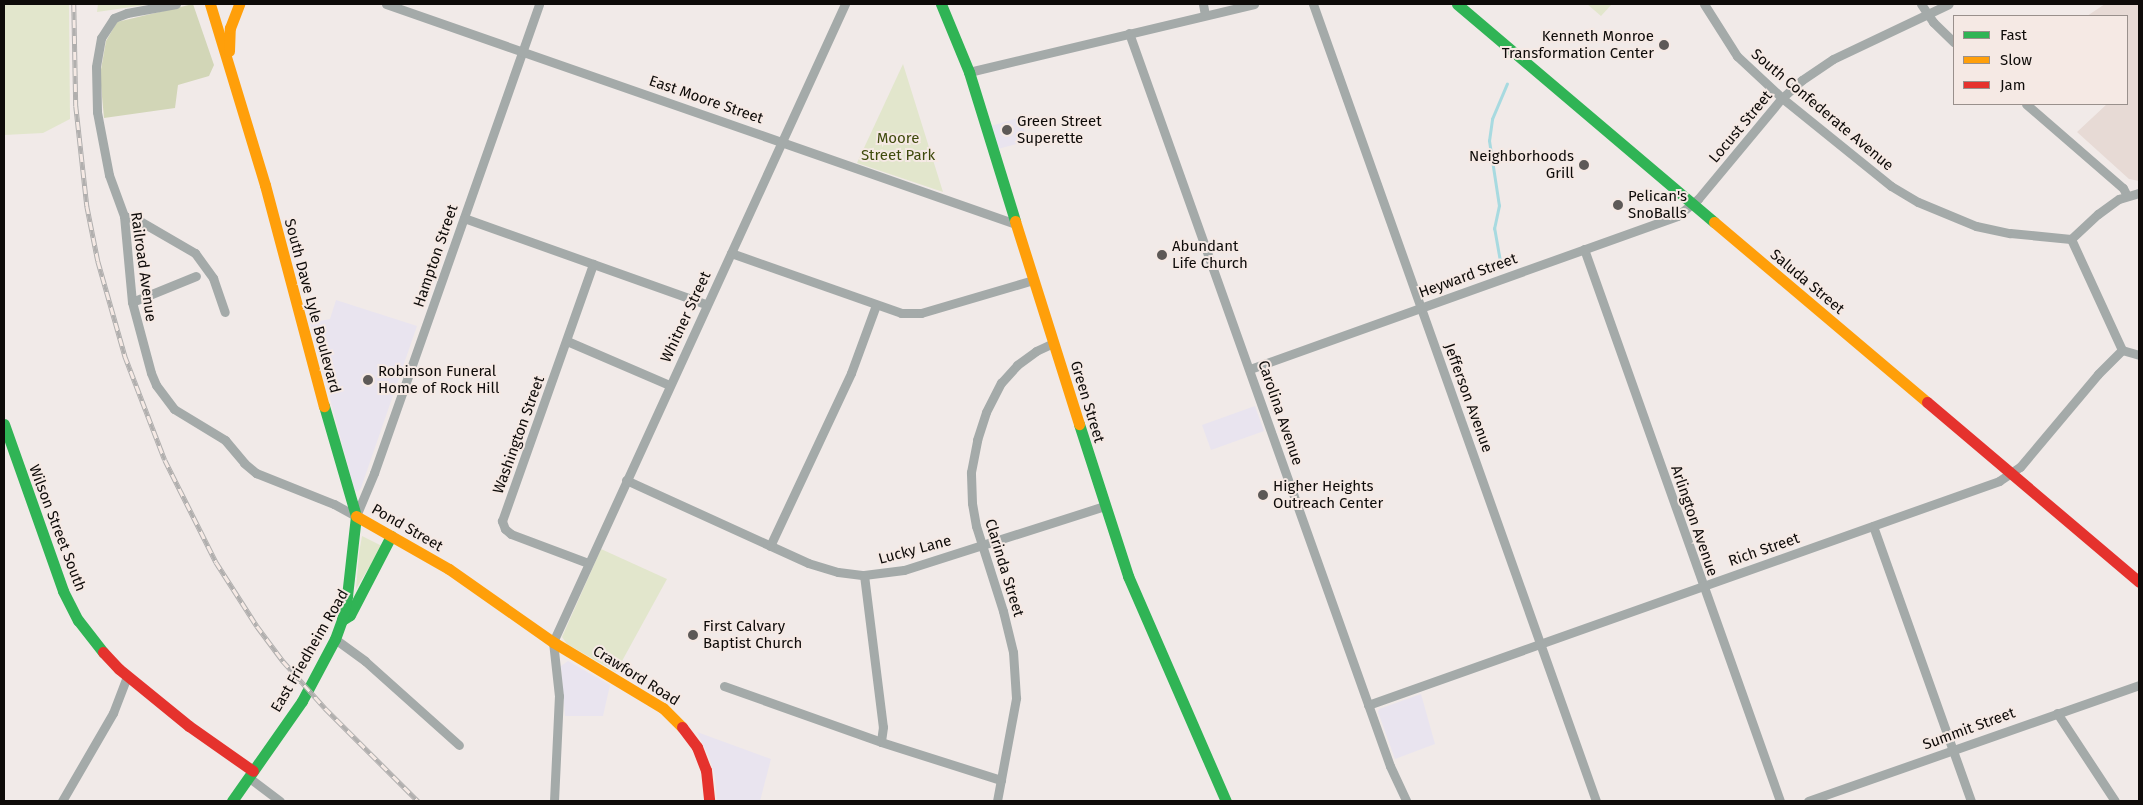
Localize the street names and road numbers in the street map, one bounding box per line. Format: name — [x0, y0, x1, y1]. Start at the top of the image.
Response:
street label: South Confederate Avenue — [1747, 45, 1897, 175]
street label: East Moore Street — [647, 72, 765, 128]
street label: Locust Street — [1706, 87, 1776, 167]
street label: Hampton Street — [410, 202, 462, 310]
street label: Railroad Avenue — [126, 211, 160, 323]
street label: South Dave Lyle Boulevard — [280, 217, 344, 395]
street label: Saluda Street — [1766, 246, 1848, 318]
street label: Heyward Street — [1416, 250, 1520, 302]
street label: Whitner Street — [657, 269, 715, 365]
street label: Jefferson Avenue — [1440, 341, 1496, 455]
street label: Carolina Avenue — [1254, 358, 1306, 468]
street label: Green Street — [1066, 359, 1108, 445]
street label: Washington Street — [489, 374, 549, 496]
street label: Wilson Street South — [25, 462, 89, 594]
street label: Arlington Avenue — [1667, 463, 1721, 579]
street label: Pond Street — [368, 500, 446, 556]
street label: Clarinda Street — [981, 517, 1027, 619]
street label: Rich Street — [1726, 529, 1802, 571]
street label: Lucky Lane — [877, 532, 953, 568]
street label: East Friedheim Road — [267, 586, 353, 716]
street label: Crawford Road — [589, 642, 683, 710]
street label: Summit Street — [1920, 704, 2018, 754]

